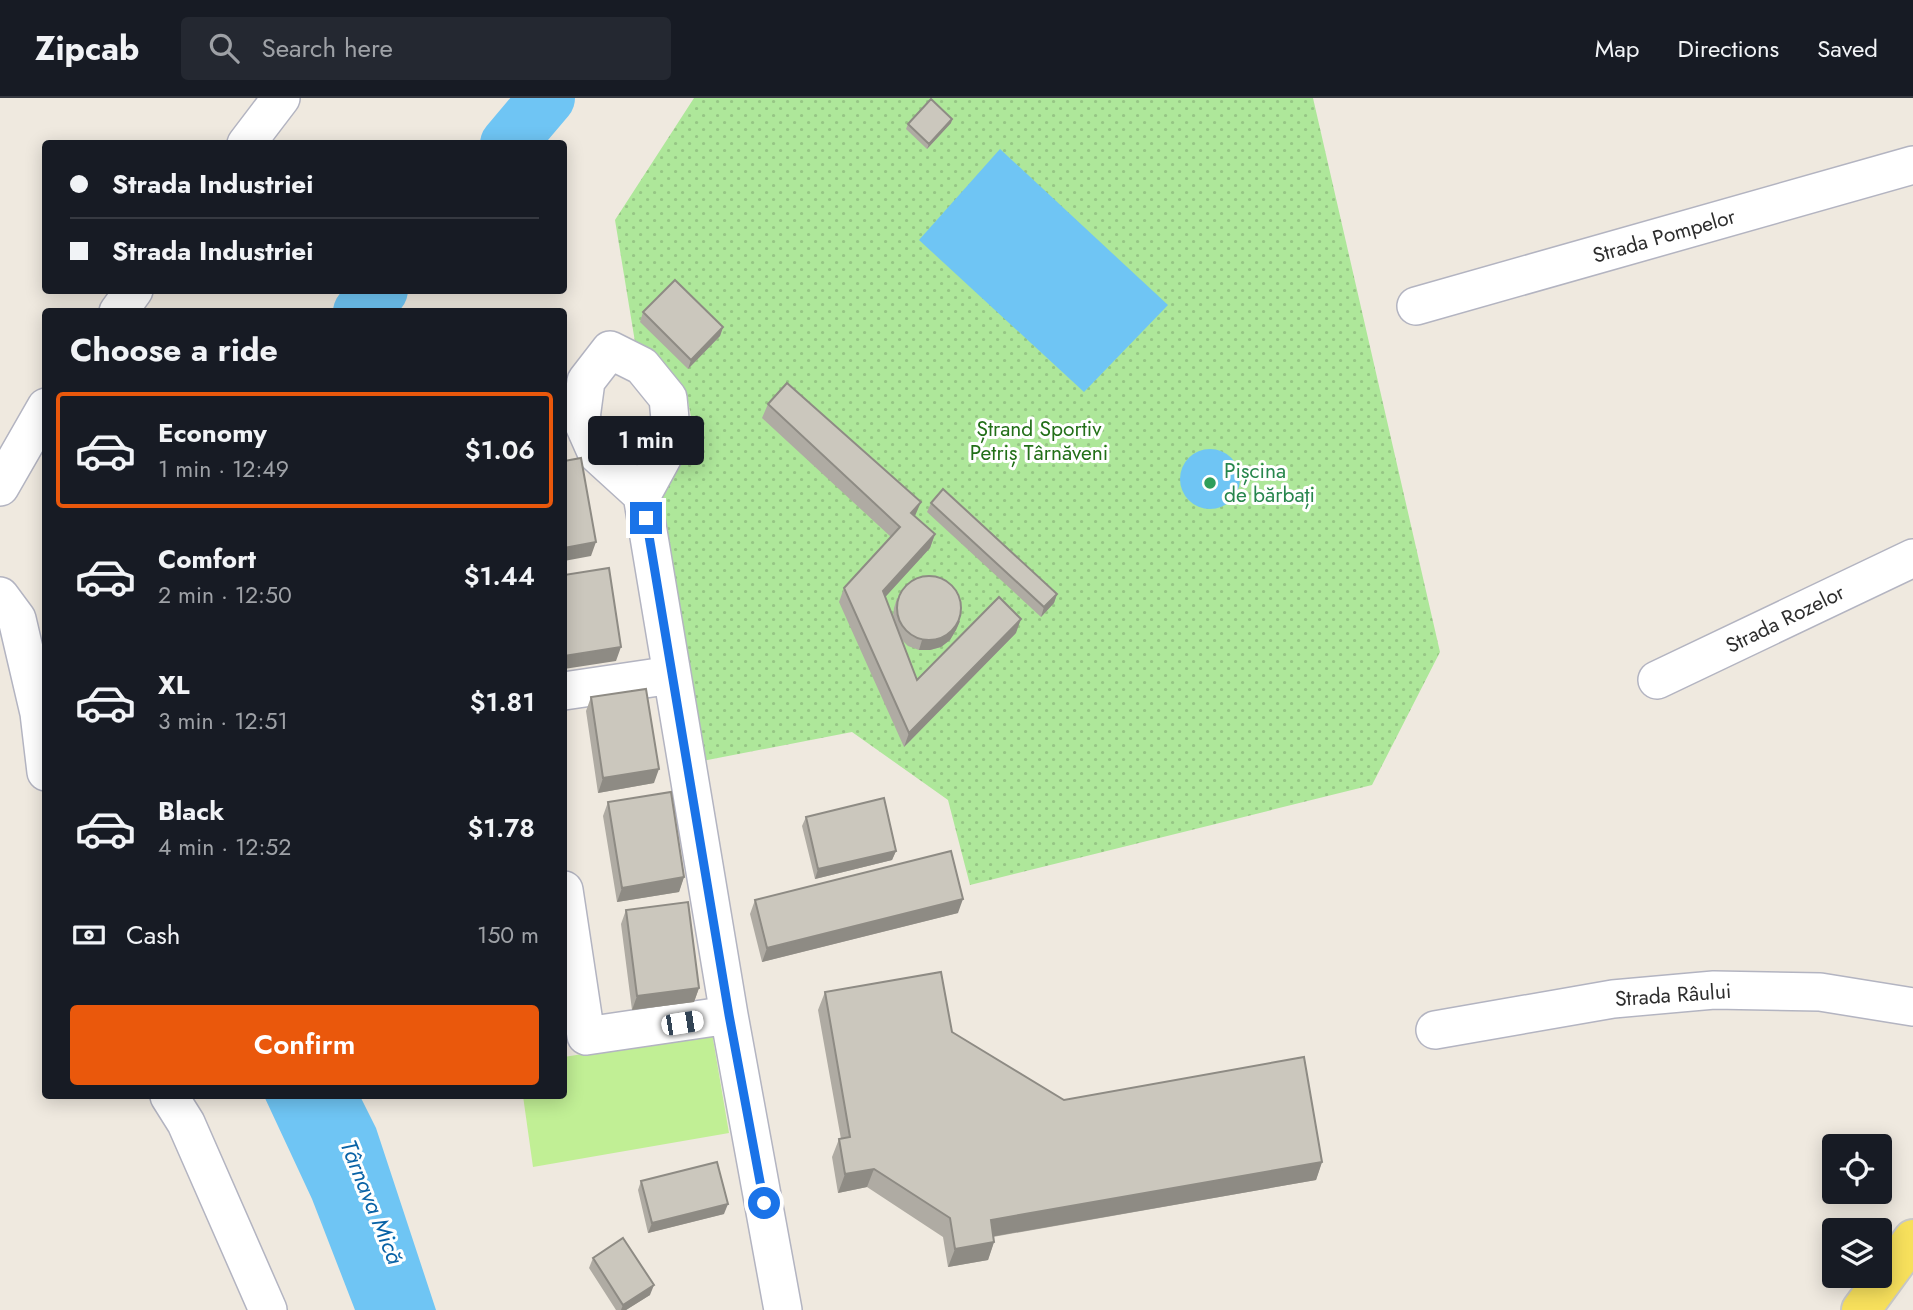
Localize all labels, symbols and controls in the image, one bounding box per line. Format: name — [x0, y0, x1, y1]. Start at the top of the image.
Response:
search box — [181, 17, 671, 80]
text: Zipcab — [35, 25, 139, 72]
icon: search — [205, 29, 243, 67]
text: Search here — [261, 29, 393, 67]
text: Map — [1595, 31, 1640, 66]
text: Directions — [1678, 31, 1779, 66]
text: Saved — [1817, 31, 1878, 66]
text: Strada Industriei — [112, 165, 313, 203]
street label: Strada Pompelor — [1589, 201, 1740, 271]
text: Strada Industriei — [112, 232, 313, 270]
text: Choose a ride — [70, 327, 278, 373]
text: Economy — [158, 414, 267, 452]
park label: Ștrand Sportiv Petriș Târnăveni — [970, 414, 1108, 468]
callout: 1 min — [588, 416, 704, 466]
icon: car — [74, 419, 137, 482]
text: 1 min — [618, 423, 674, 457]
text: $1.06 — [465, 431, 535, 469]
text: 1 min · 12:49 — [158, 452, 289, 486]
place label: Pișcina de bărbați — [1224, 456, 1315, 510]
marker: Pișcina de bărbați — [1202, 475, 1218, 491]
route end — [630, 502, 662, 534]
text: Comfort — [158, 540, 256, 578]
icon: car — [74, 545, 137, 608]
text: $1.44 — [464, 557, 535, 595]
street label: Strada Rozelor — [1721, 577, 1850, 661]
text: 2 min · 12:50 — [158, 578, 292, 612]
text: XL — [158, 666, 190, 704]
icon: car — [74, 671, 137, 734]
text: $1.81 — [470, 683, 535, 721]
text: 3 min · 12:51 — [158, 704, 288, 738]
text: Black — [158, 792, 224, 830]
icon: car — [74, 797, 137, 860]
text: $1.78 — [468, 809, 535, 847]
text: 4 min · 12:52 — [158, 830, 291, 864]
icon: cash — [70, 916, 108, 954]
text: Cash — [126, 916, 180, 954]
text: 150 m — [477, 918, 539, 952]
street label: Strada Râului — [1614, 976, 1732, 1014]
button: Confirm — [70, 1005, 539, 1085]
car — [660, 1009, 705, 1037]
map controls — [1822, 1134, 1892, 1288]
button: locate — [1822, 1134, 1892, 1204]
water label: Târnava Mică — [332, 1135, 413, 1270]
route start — [748, 1187, 780, 1219]
button: layers — [1822, 1218, 1892, 1288]

